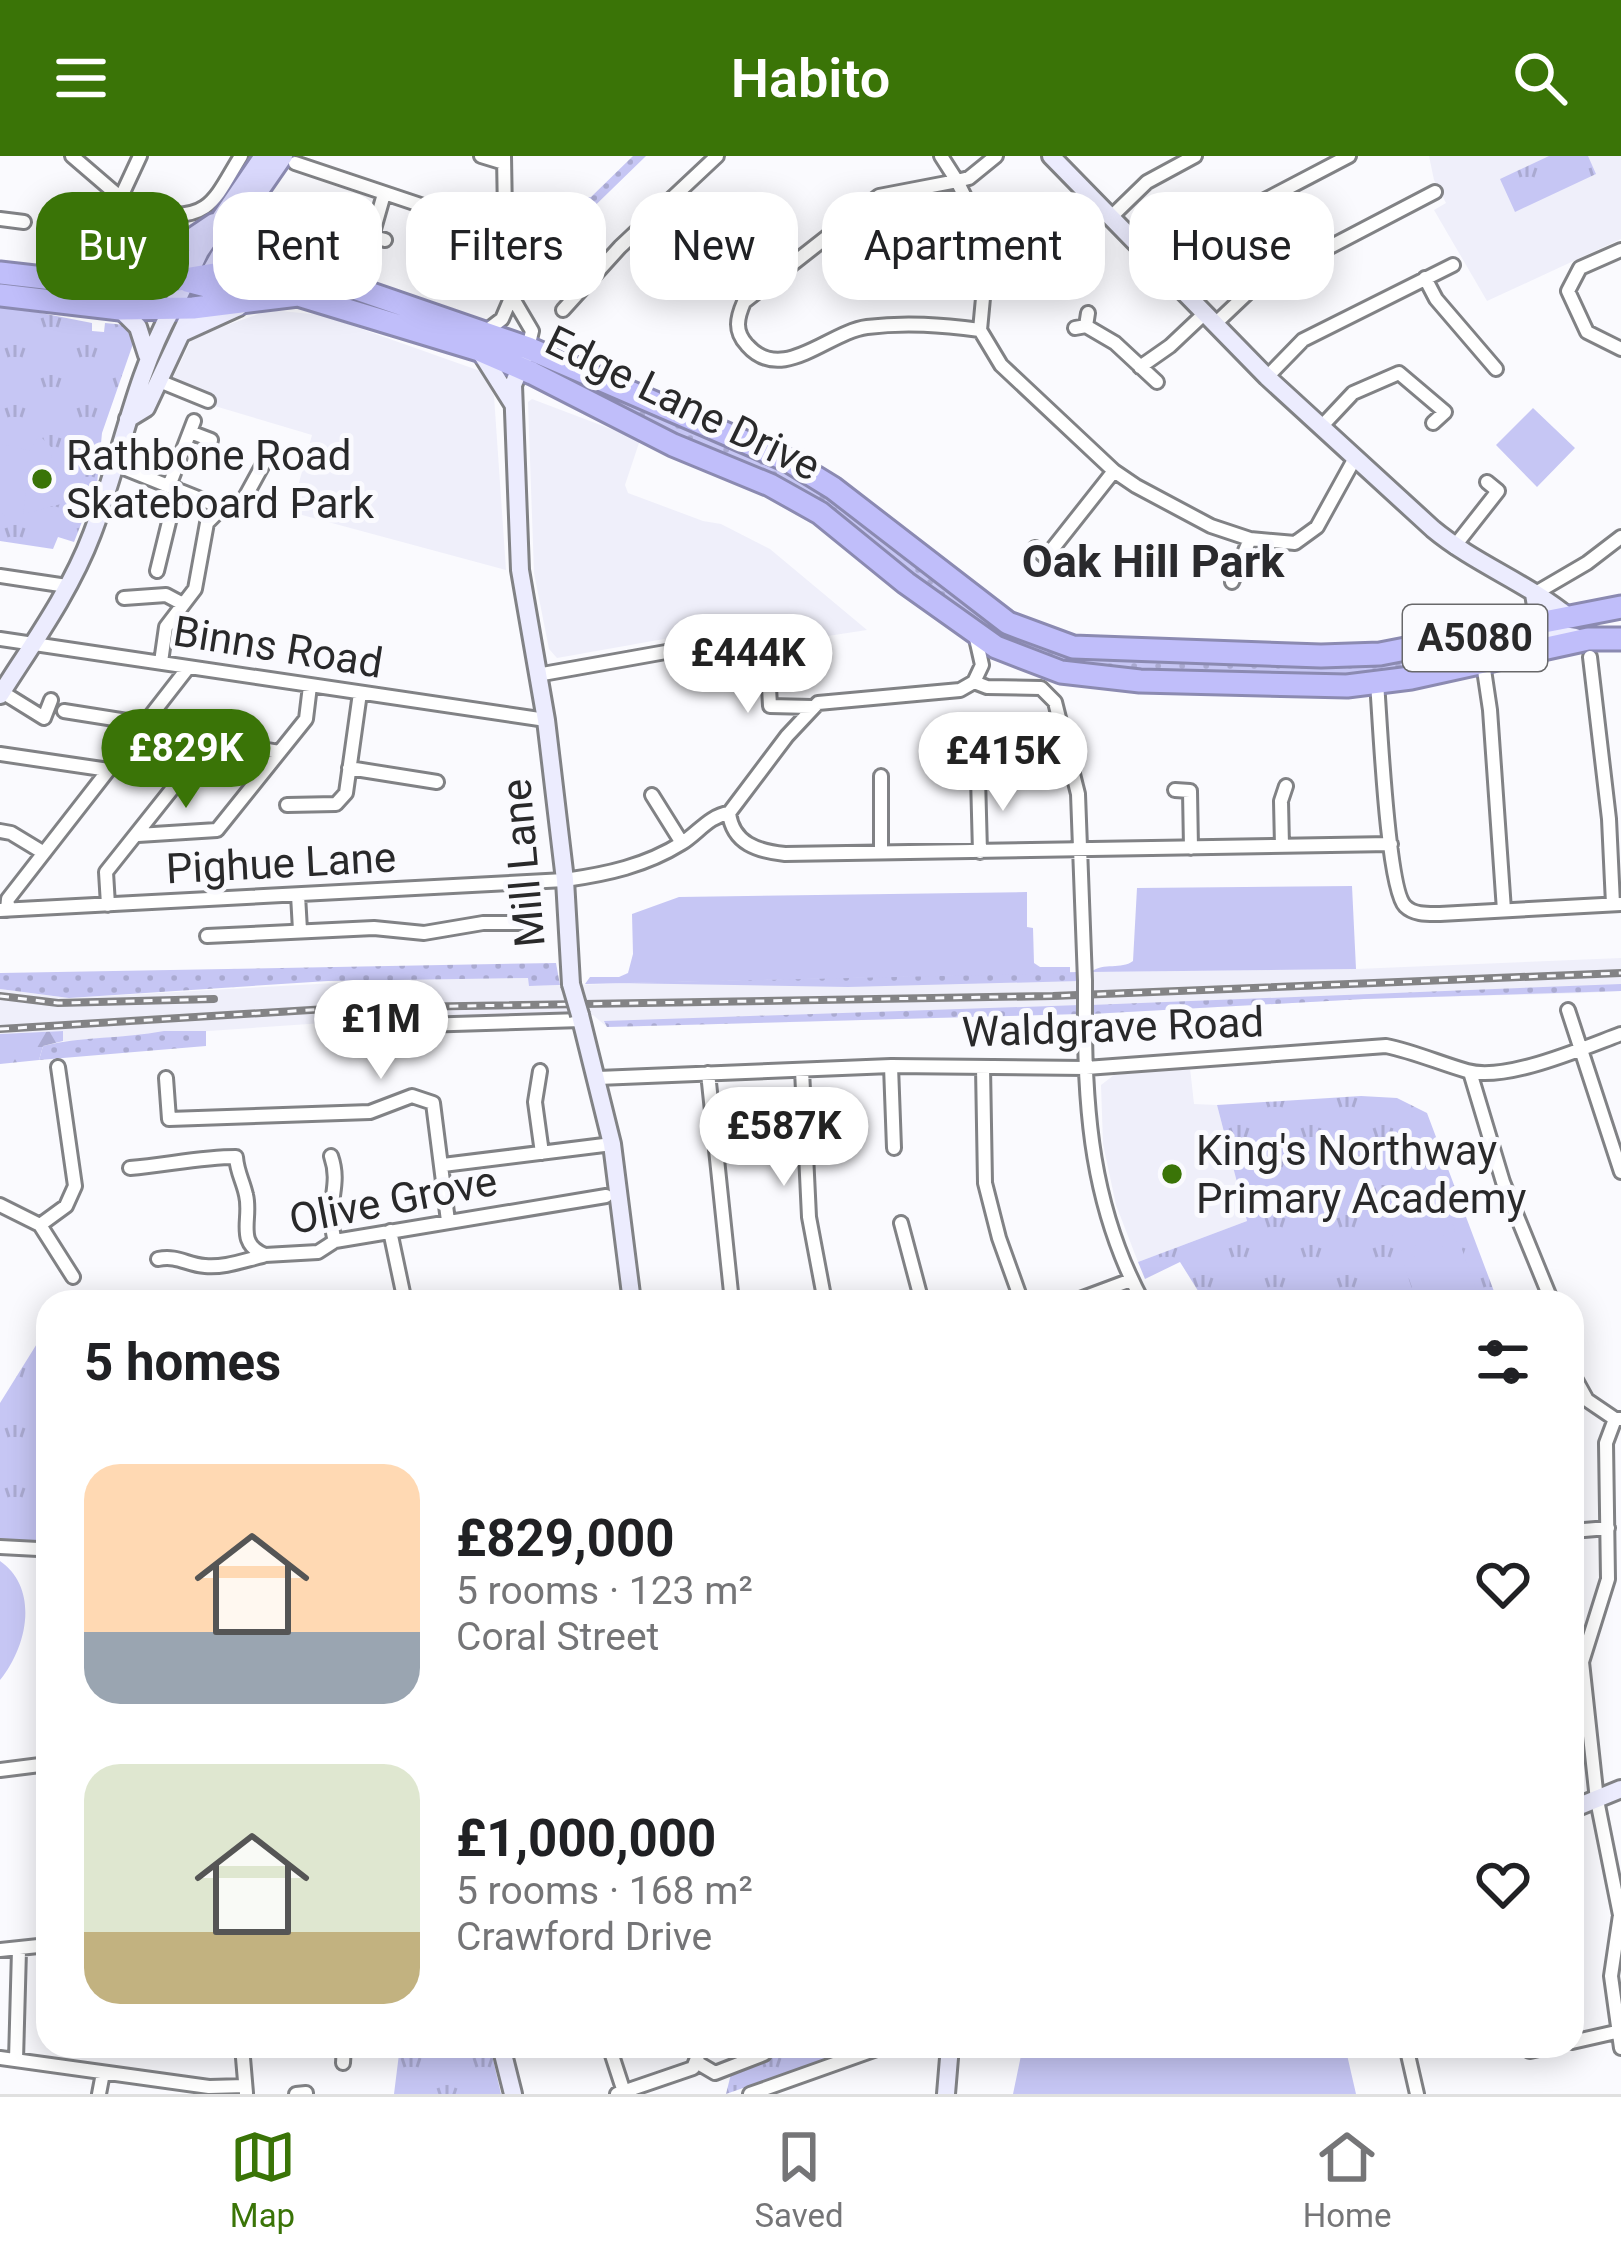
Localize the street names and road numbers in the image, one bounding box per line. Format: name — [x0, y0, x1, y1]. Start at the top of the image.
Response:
street label: Edge Lane Drive — [538, 315, 828, 491]
road number: A5080 — [1403, 605, 1547, 671]
street label: Binns Road — [170, 606, 386, 688]
street label: Mill Lane — [491, 777, 555, 949]
street label: Pighue Lane — [165, 833, 397, 893]
street label: Waldgrave Road — [961, 997, 1265, 1057]
street label: Olive Grove — [285, 1156, 501, 1244]

